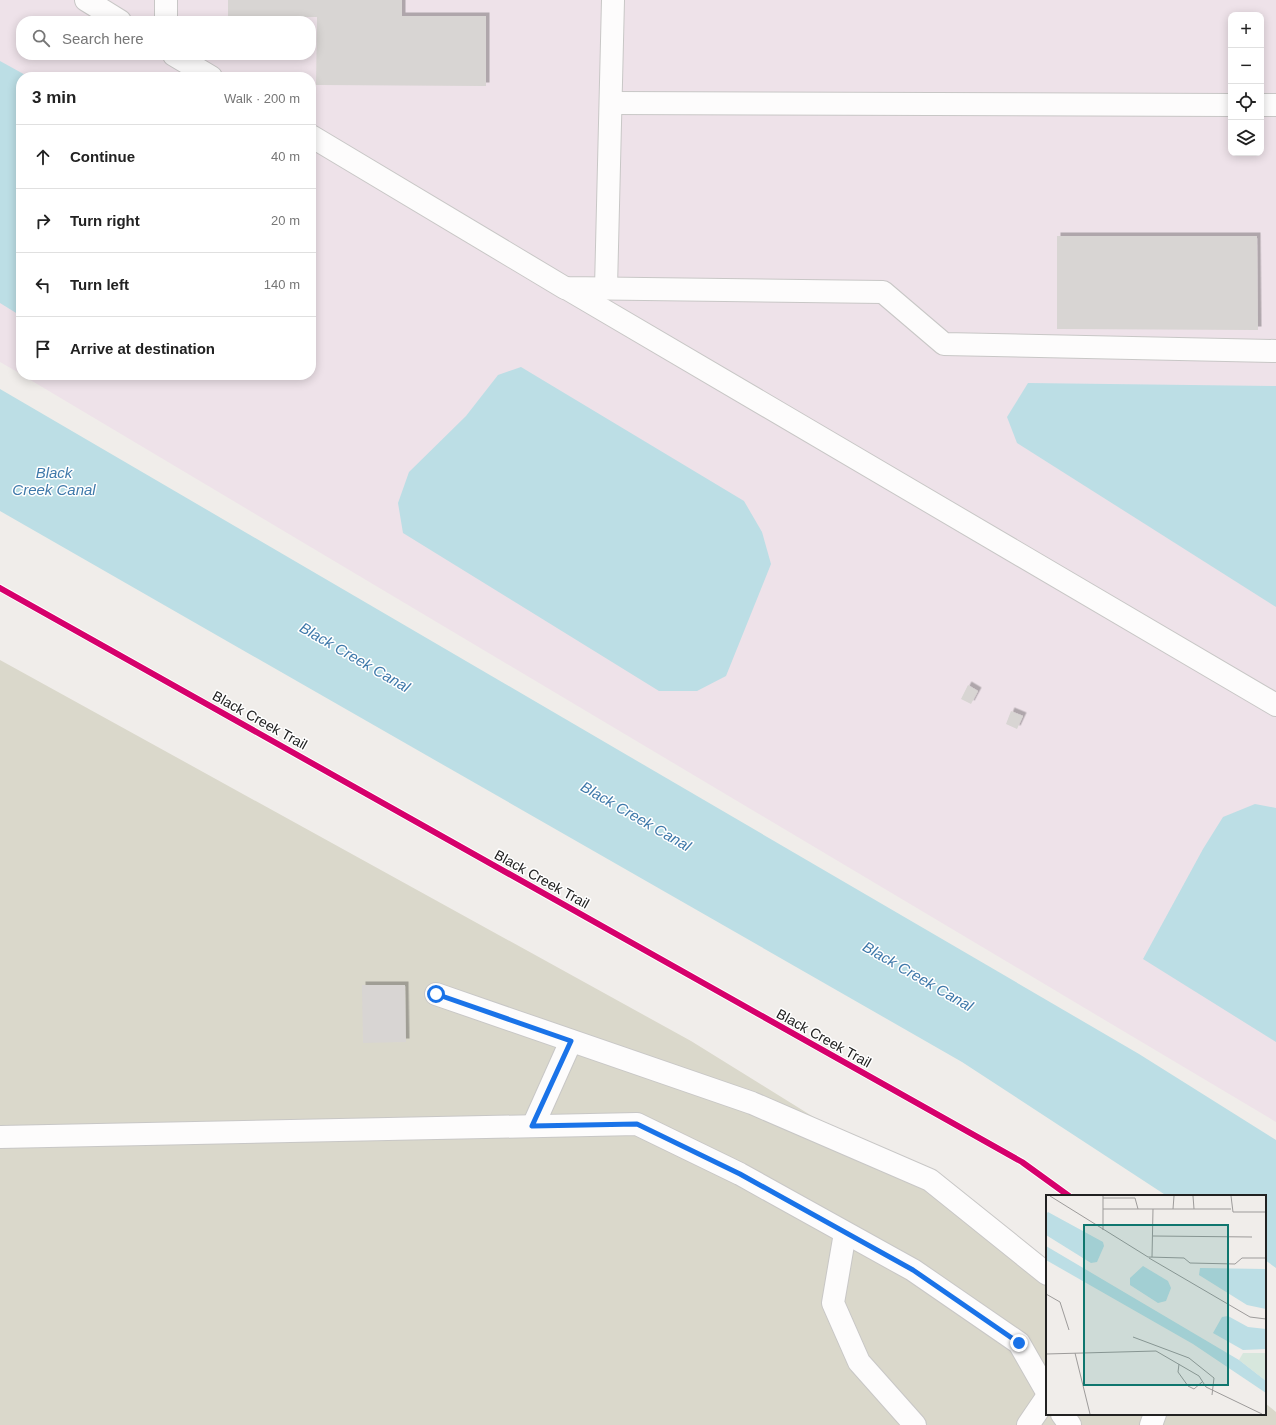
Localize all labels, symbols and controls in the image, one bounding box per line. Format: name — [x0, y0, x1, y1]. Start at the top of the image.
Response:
map controls — [1228, 12, 1264, 156]
button: + — [1228, 12, 1264, 48]
search box — [16, 16, 316, 60]
icon: search — [30, 27, 52, 49]
text: Search here — [62, 30, 144, 47]
button: − — [1228, 48, 1264, 84]
button: locate — [1228, 84, 1264, 120]
text: 3 min — [32, 88, 76, 107]
text: Walk · 200 m — [224, 91, 300, 106]
button: layers — [1228, 120, 1264, 156]
icon: ahead — [32, 146, 54, 168]
text: Continue — [70, 148, 135, 165]
text: 40 m — [271, 149, 300, 164]
icon: right — [32, 210, 54, 232]
text: Turn right — [70, 212, 140, 229]
text: 20 m — [271, 213, 300, 228]
icon: left — [32, 274, 54, 296]
text: Turn left — [70, 276, 129, 293]
text: 140 m — [264, 277, 300, 292]
icon: arrive — [32, 338, 54, 360]
text: Arrive at destination — [70, 340, 215, 357]
water label: Black Creek Canal — [12, 464, 96, 498]
water label: Black Creek Canal — [297, 619, 414, 696]
street label: Black Creek Trail — [210, 687, 310, 753]
water label: Black Creek Canal — [578, 778, 695, 855]
street label: Black Creek Trail — [492, 846, 592, 912]
water label: Black Creek Canal — [860, 938, 977, 1015]
route start — [427, 985, 445, 1003]
street label: Black Creek Trail — [774, 1005, 874, 1071]
inset map — [1046, 1195, 1266, 1415]
route end — [1010, 1334, 1028, 1352]

